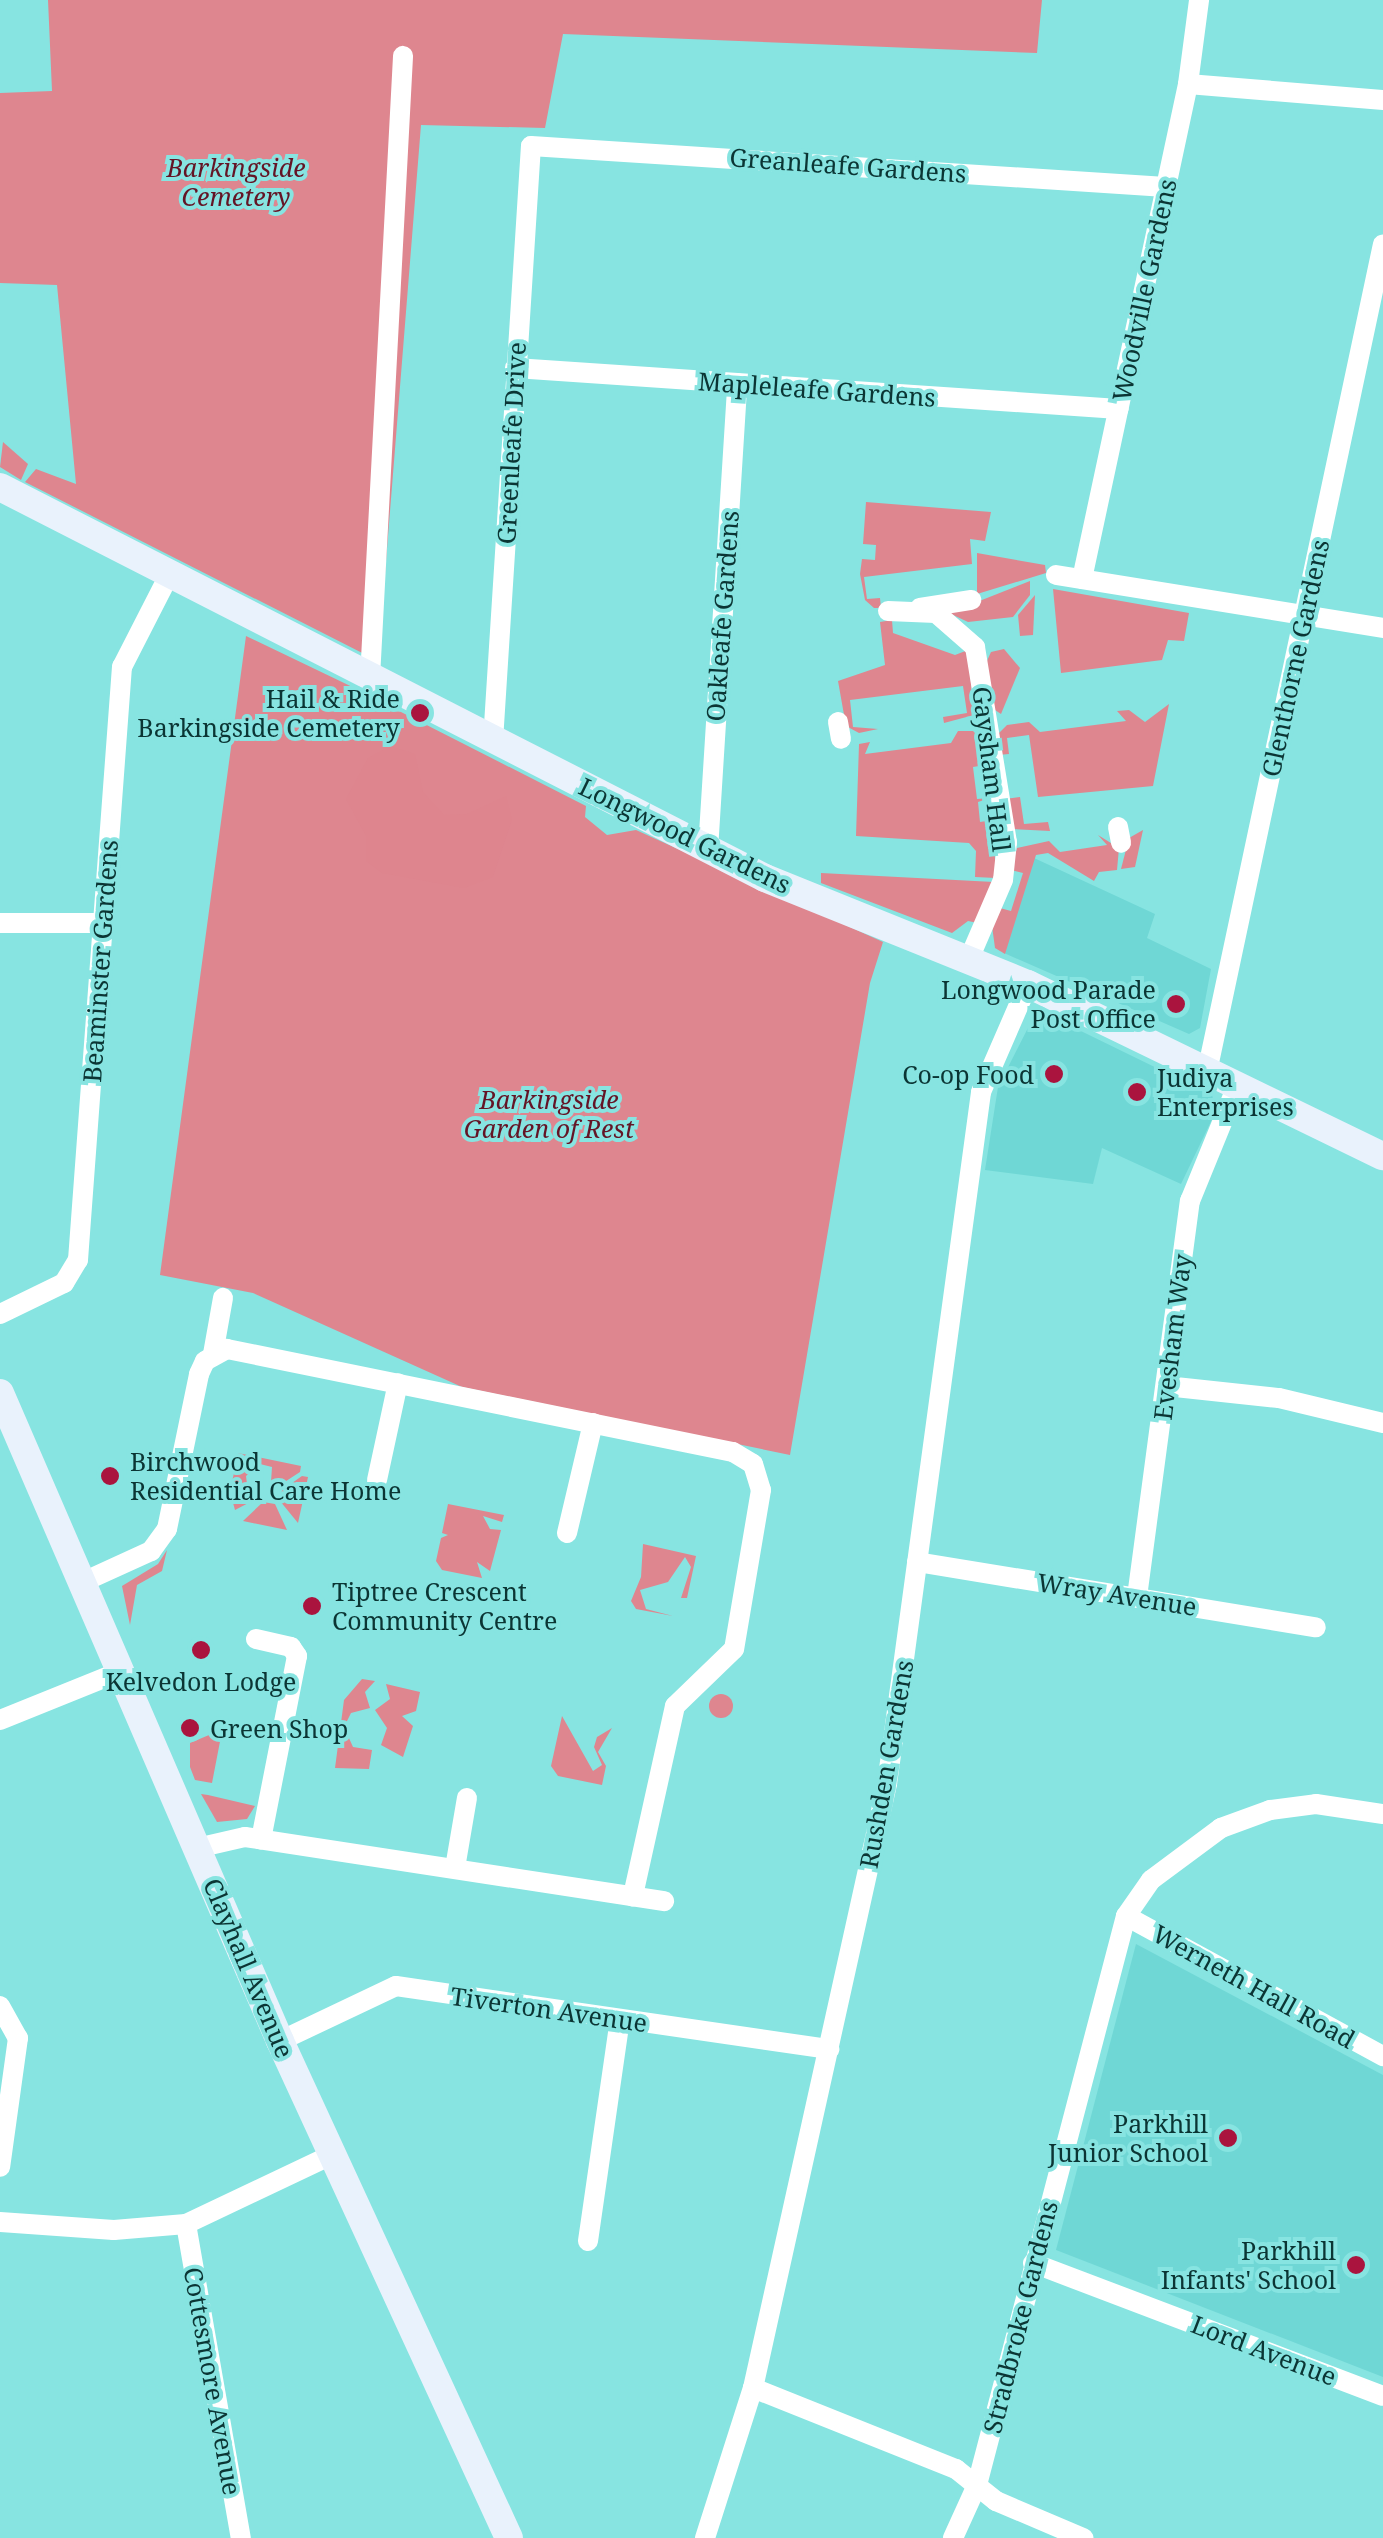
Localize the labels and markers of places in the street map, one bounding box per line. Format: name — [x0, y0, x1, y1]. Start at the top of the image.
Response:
place label: Hail & Ride Barkingside Cemetery — [137, 684, 400, 743]
marker: Hail & Ride Barkingside Cemetery — [409, 702, 431, 724]
place label: Longwood Parade Post Office — [941, 975, 1156, 1034]
marker: Longwood Parade Post Office — [1165, 993, 1187, 1015]
place label: Co-op Food — [902, 1059, 1034, 1089]
marker: Co-op Food — [1043, 1063, 1065, 1085]
place label: Judiya Enterprises — [1157, 1063, 1294, 1122]
marker: Judiya Enterprises — [1126, 1081, 1148, 1103]
place label: Birchwood Residential Care Home — [130, 1447, 401, 1506]
marker: Birchwood Residential Care Home — [99, 1465, 121, 1487]
place label: Tiptree Crescent Community Centre — [332, 1577, 557, 1636]
marker: Tiptree Crescent Community Centre — [301, 1595, 323, 1617]
marker: Kelvedon Lodge — [190, 1639, 212, 1661]
place label: Kelvedon Lodge — [106, 1666, 296, 1696]
place label: Green Shop — [210, 1713, 348, 1743]
marker: Green Shop — [179, 1717, 201, 1739]
place label: Parkhill Junior School — [1048, 2109, 1208, 2168]
marker: Parkhill Junior School — [1217, 2127, 1239, 2149]
place label: Parkhill Infants' School — [1161, 2236, 1336, 2295]
marker: Parkhill Infants' School — [1345, 2254, 1367, 2276]

